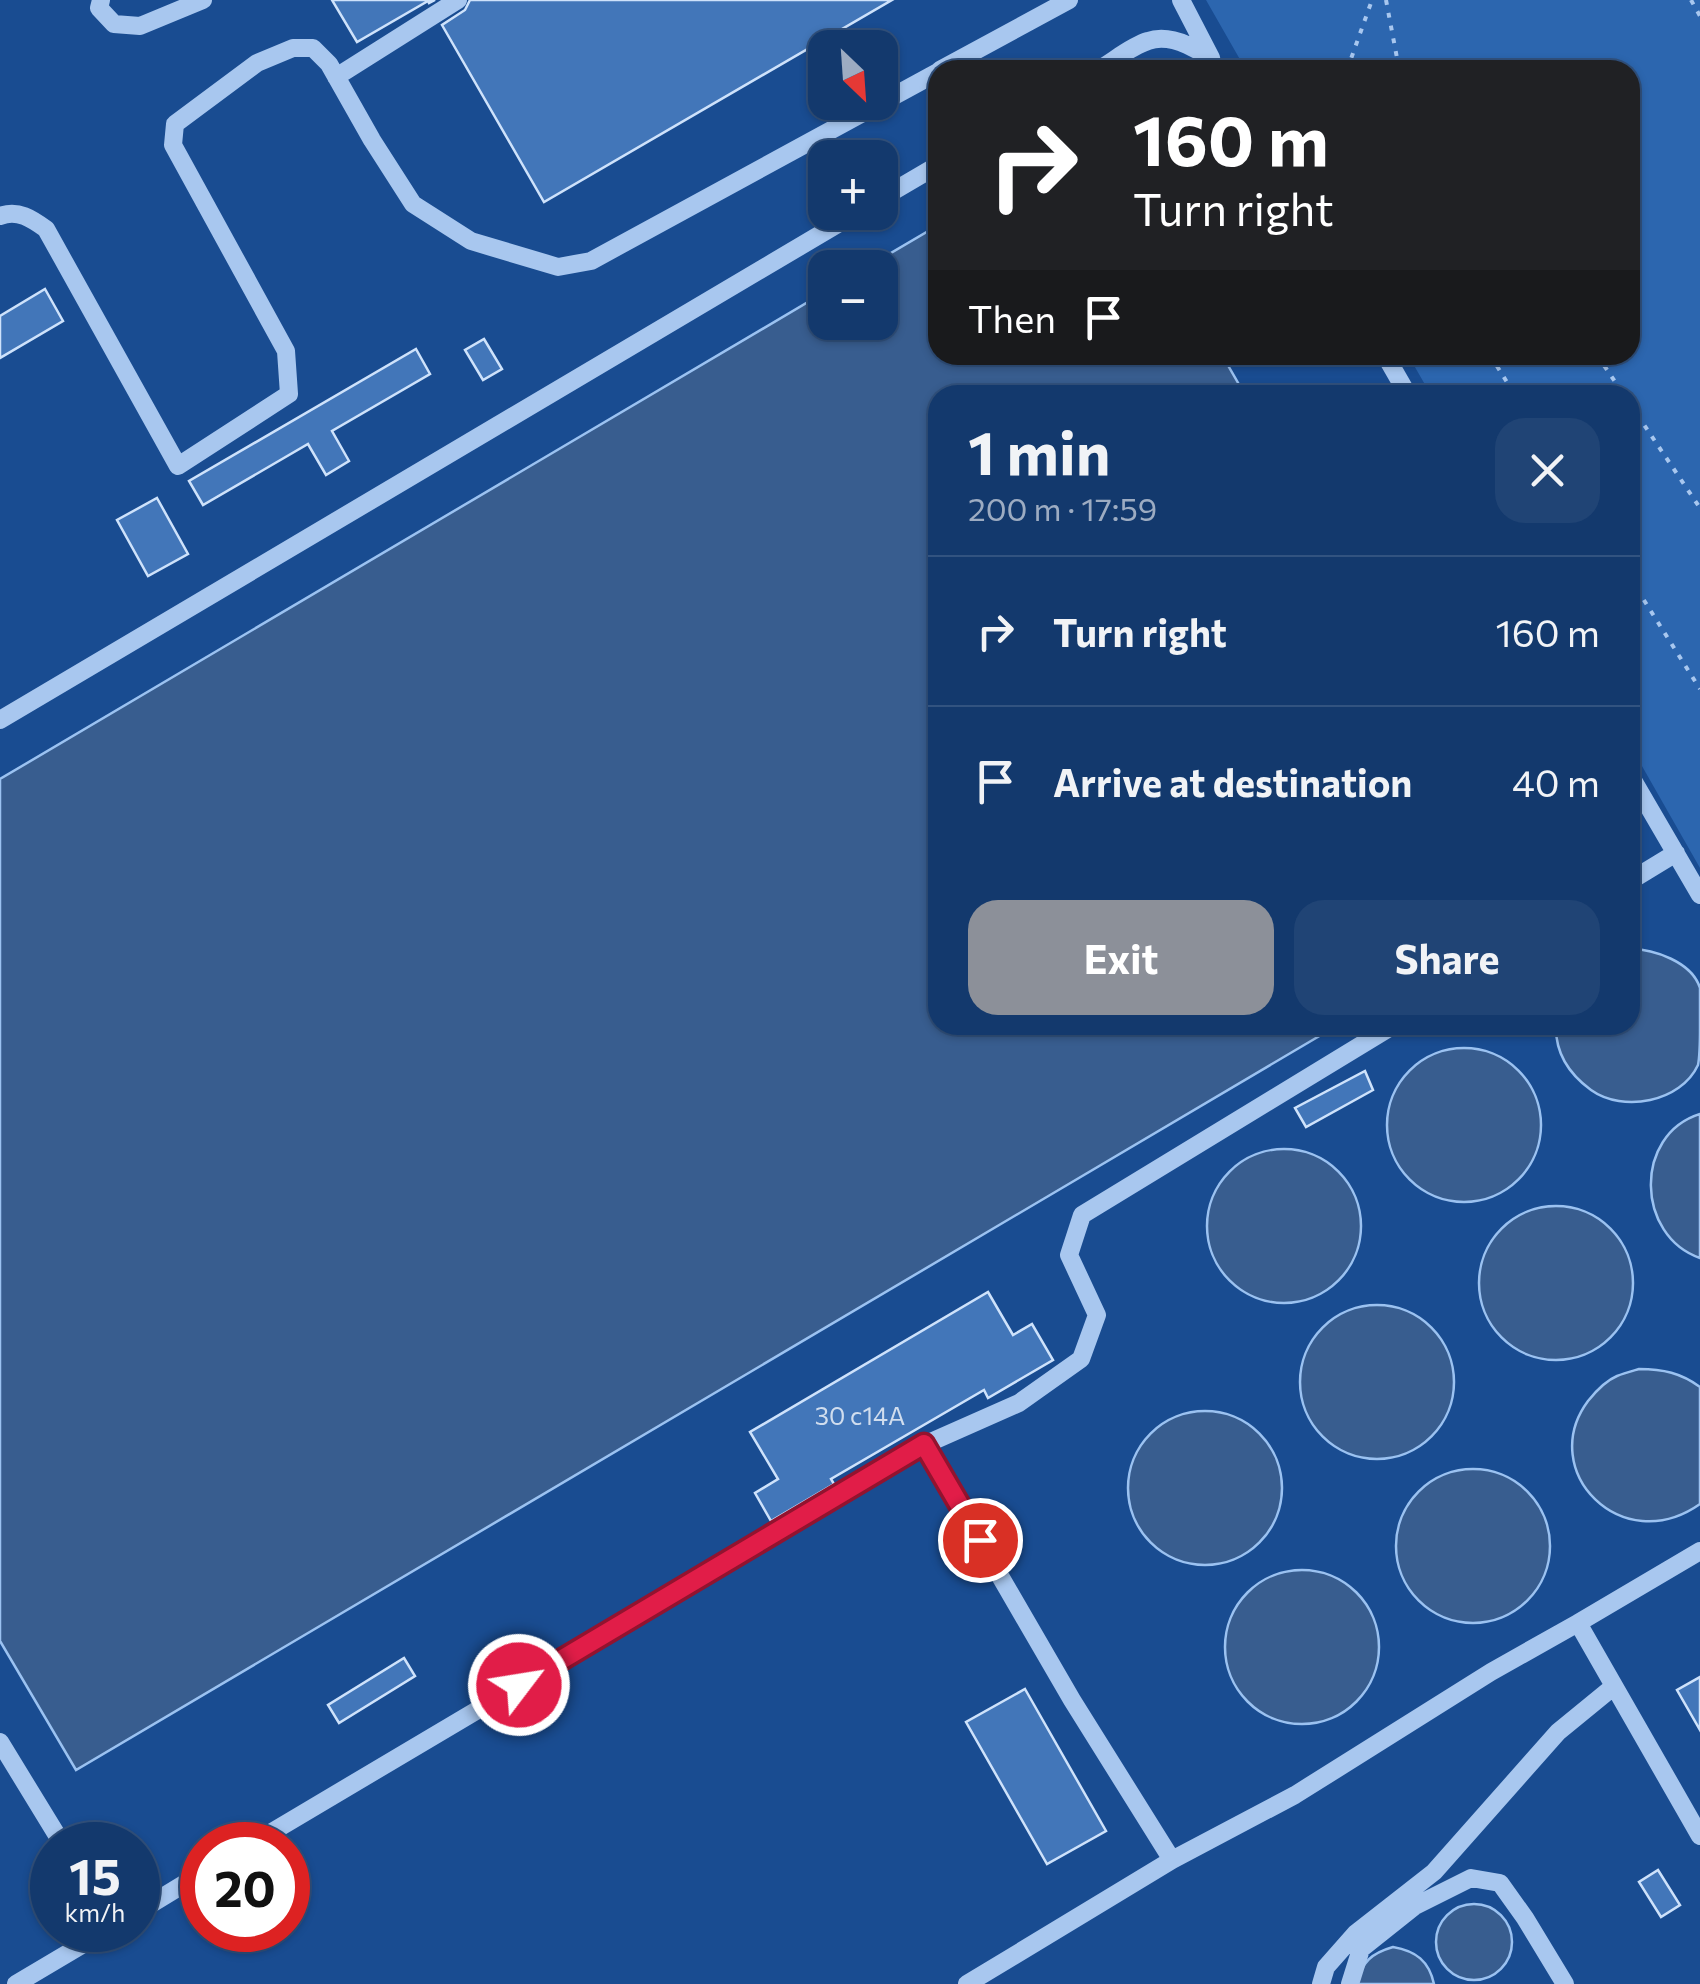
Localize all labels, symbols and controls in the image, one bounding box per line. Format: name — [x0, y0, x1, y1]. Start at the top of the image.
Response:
north arrow — [808, 30, 898, 120]
map controls — [808, 30, 898, 340]
text: 160 m — [1133, 95, 1329, 180]
icon: right — [968, 100, 1098, 230]
button: + — [808, 140, 898, 230]
text: Turn right — [1133, 180, 1334, 235]
button: − — [808, 250, 898, 340]
icon: arrive — [1076, 290, 1131, 345]
text: Then — [968, 294, 1056, 341]
text: 1 min — [968, 414, 1110, 487]
button: close — [1495, 418, 1600, 523]
text: 200 m · 17:59 — [968, 488, 1157, 528]
icon: right — [968, 604, 1023, 659]
text: Turn right — [1053, 608, 1227, 655]
text: 160 m — [1495, 608, 1600, 655]
icon: arrive — [968, 754, 1023, 809]
text: Arrive at destination — [1053, 758, 1412, 805]
text: 40 m — [1512, 758, 1600, 805]
button: Exit — [968, 900, 1274, 1015]
button: Share — [1294, 900, 1600, 1015]
house number: 30 с14А — [815, 1400, 905, 1430]
pin — [938, 1498, 1023, 1583]
icon: arrive — [953, 1513, 1008, 1568]
position arrow — [467, 1633, 571, 1737]
speed limit sign: 20 — [180, 1822, 310, 1952]
text: 15 — [69, 1844, 121, 1905]
text: km/h — [65, 1897, 125, 1927]

